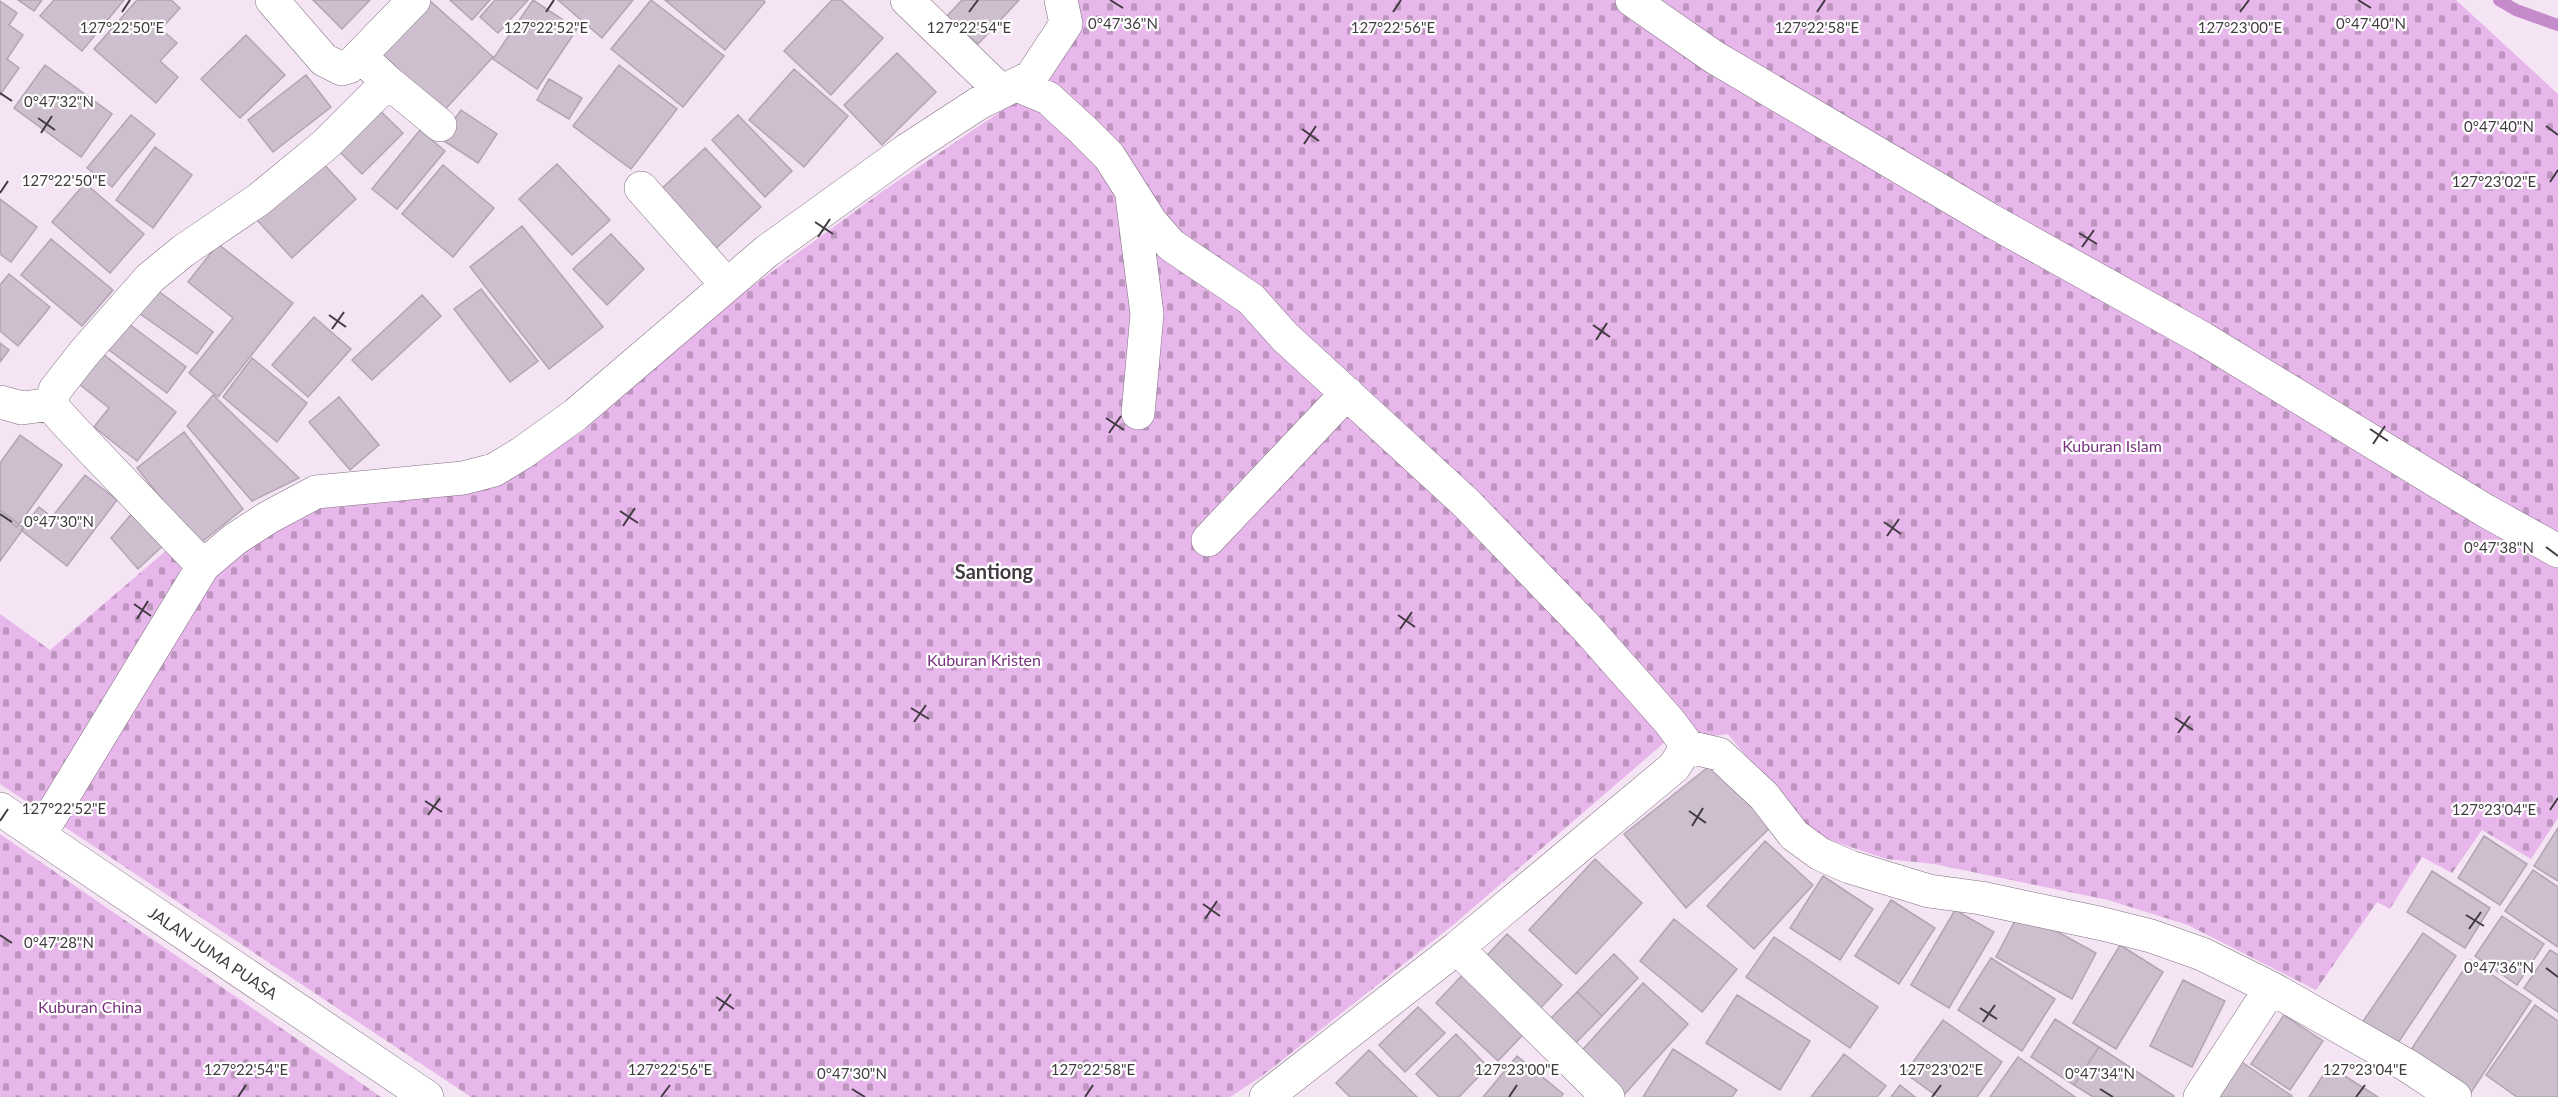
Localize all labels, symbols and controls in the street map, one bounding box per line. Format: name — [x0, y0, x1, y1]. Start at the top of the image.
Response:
text: 0°47'36"N — [1088, 14, 1158, 32]
text: 0°47'40"N — [2336, 14, 2406, 32]
text: 127°22'50"E — [80, 18, 164, 36]
text: 127°22'52"E — [504, 18, 588, 36]
text: 127°22'54"E — [927, 18, 1011, 36]
text: 127°22'56"E — [1351, 18, 1435, 36]
text: 127°22'58"E — [1775, 18, 1859, 36]
text: 127°23'00"E — [2198, 18, 2282, 36]
text: 0°47'32"N — [24, 92, 94, 110]
text: 0°47'40"N — [2464, 117, 2534, 135]
text: 127°22'50"E — [22, 171, 106, 189]
text: 127°23'02"E — [2452, 172, 2536, 190]
park label: Kuburan Islam — [2062, 436, 2162, 455]
text: 0°47'30"N — [24, 512, 94, 530]
text: 0°47'38"N — [2464, 538, 2534, 556]
district label: Santiong — [955, 559, 1034, 583]
park label: Kuburan Kristen — [927, 650, 1041, 669]
text: 127°22'52"E — [22, 799, 106, 817]
text: 127°23'04"E — [2452, 800, 2536, 818]
street label: JALAN JUMA PUASA — [145, 902, 281, 1003]
text: 0°47'28"N — [24, 933, 94, 951]
text: 0°47'36"N — [2464, 958, 2534, 976]
park label: Kuburan China — [38, 997, 142, 1016]
text: 127°22'54"E — [204, 1060, 288, 1078]
text: 127°22'56"E — [628, 1060, 712, 1078]
text: 127°22'58"E — [1051, 1060, 1135, 1078]
text: 127°23'00"E — [1475, 1060, 1559, 1078]
text: 127°23'02"E — [1899, 1060, 1983, 1078]
text: 127°23'04"E — [2323, 1060, 2407, 1078]
text: 0°47'30"N — [817, 1064, 887, 1082]
text: 0°47'34"N — [2065, 1064, 2135, 1082]

